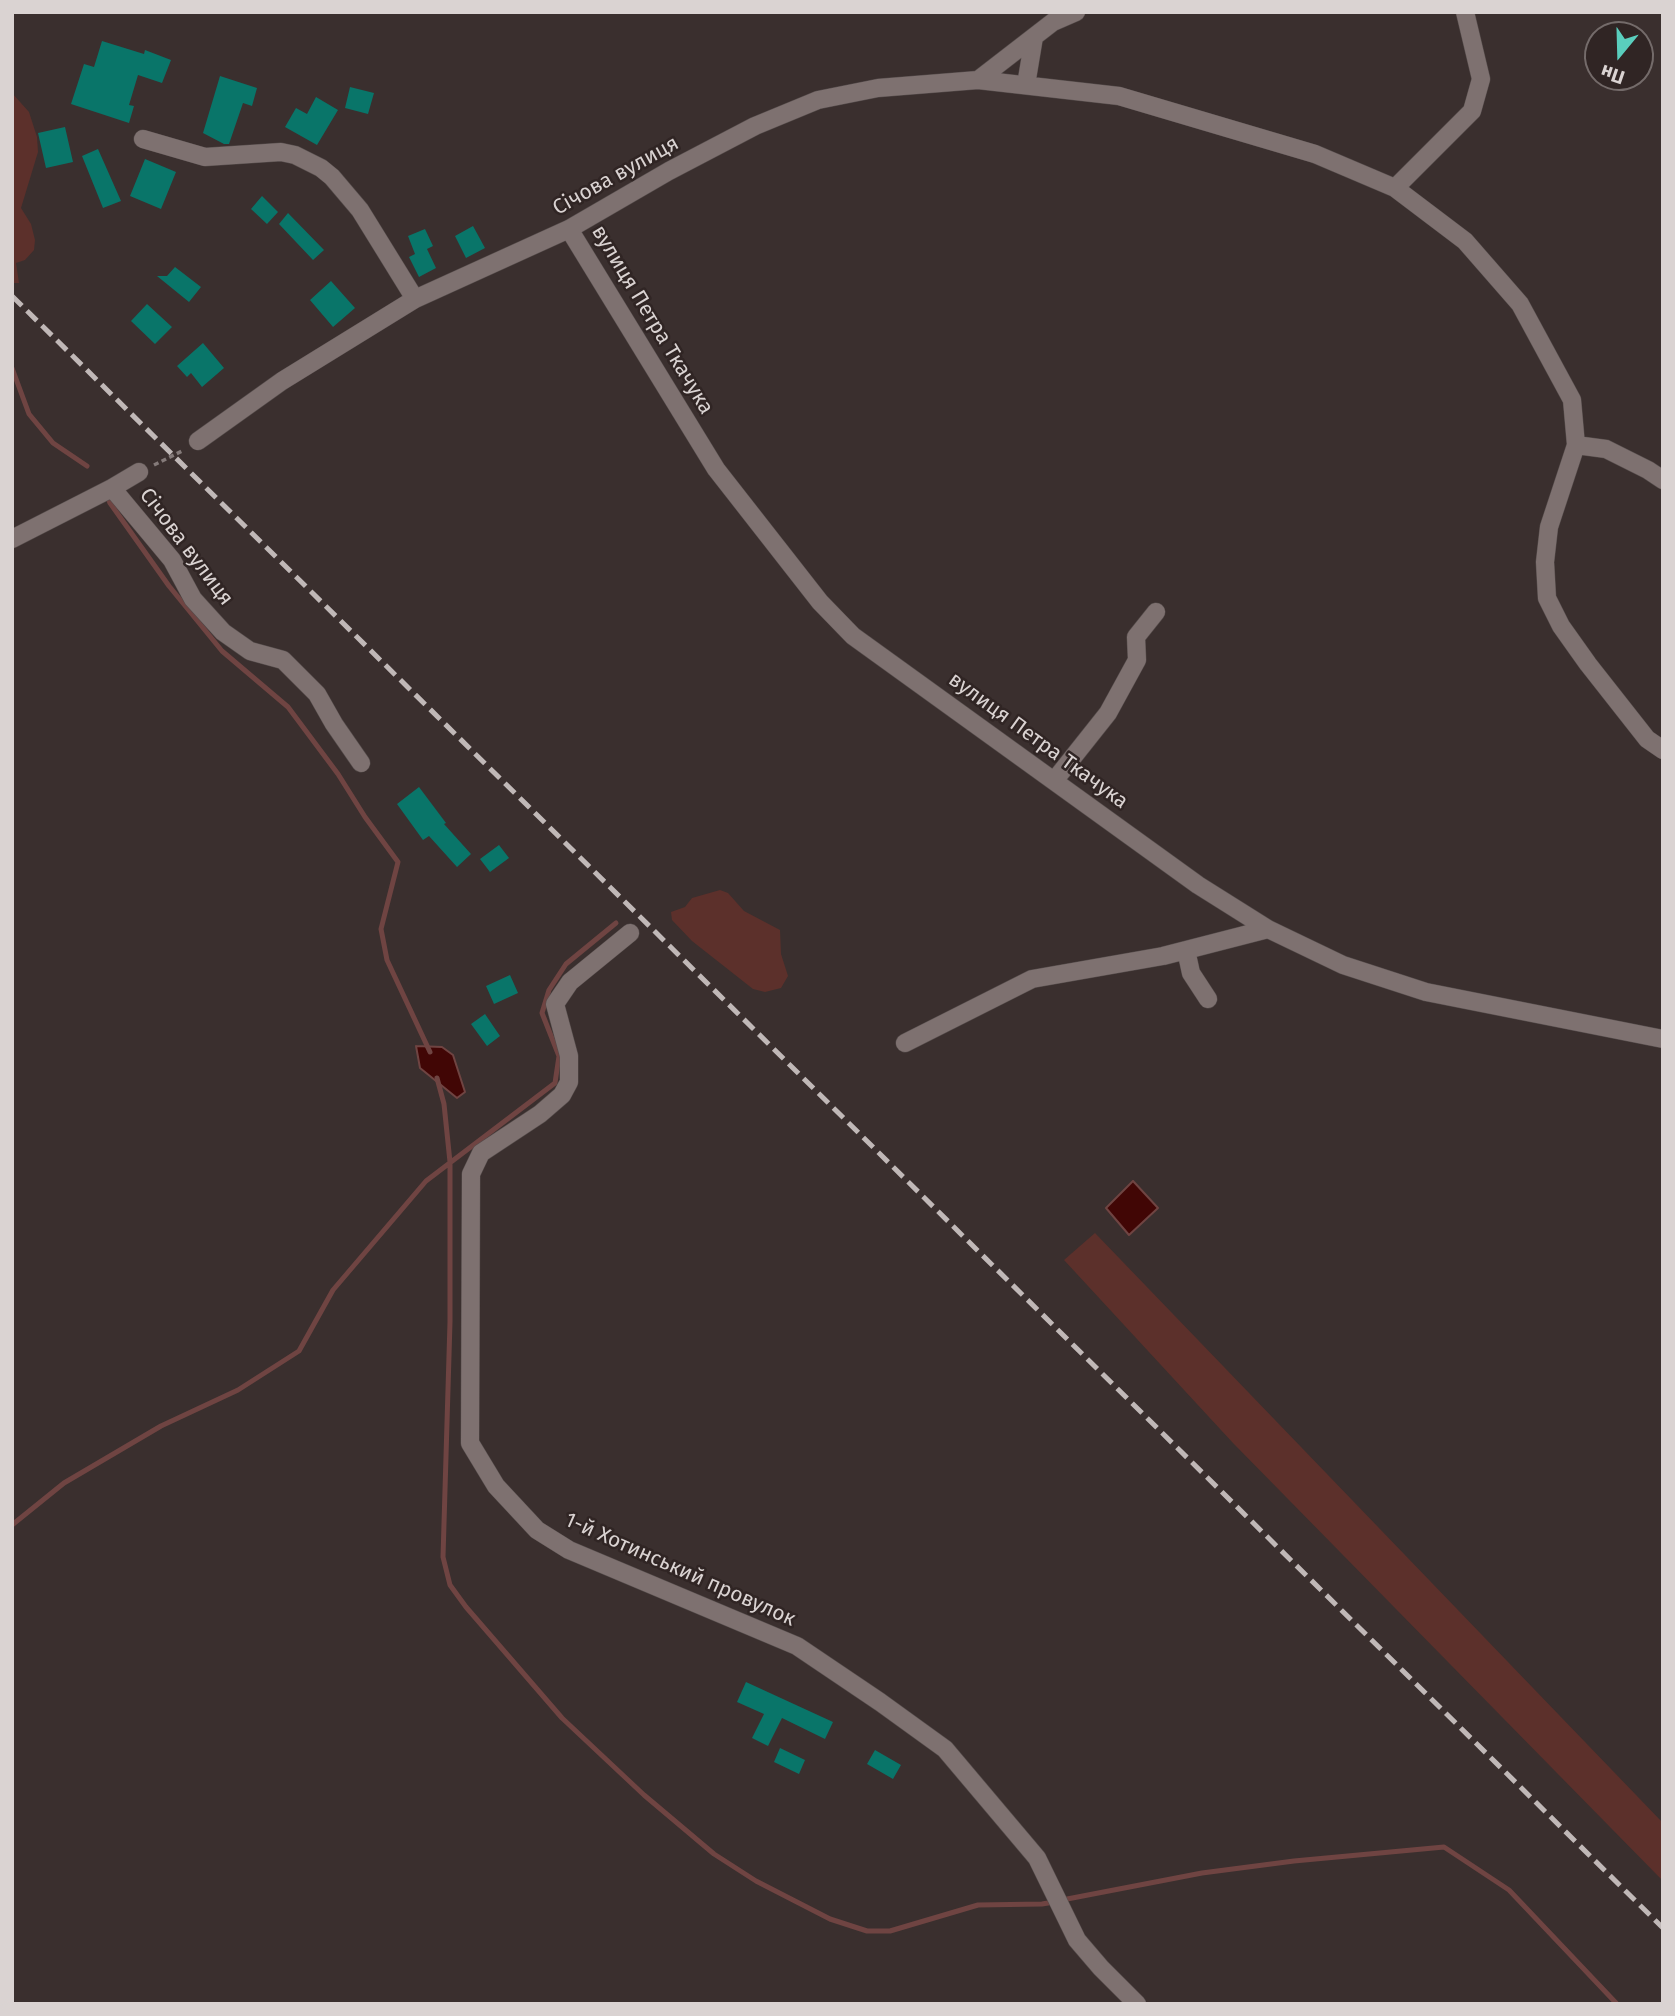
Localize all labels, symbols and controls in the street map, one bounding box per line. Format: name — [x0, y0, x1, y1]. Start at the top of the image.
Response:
north arrow — [1584, 21, 1654, 91]
text: Пн — [1598, 60, 1628, 89]
street label: Січова вулиця — [549, 131, 683, 221]
street label: вулиця Петра Ткачука — [586, 221, 718, 419]
street label: Січова вулиця — [134, 483, 238, 611]
street label: вулиця Петра Ткачука — [943, 667, 1133, 815]
street label: 1-й Хотинський провулок — [561, 1508, 799, 1632]

